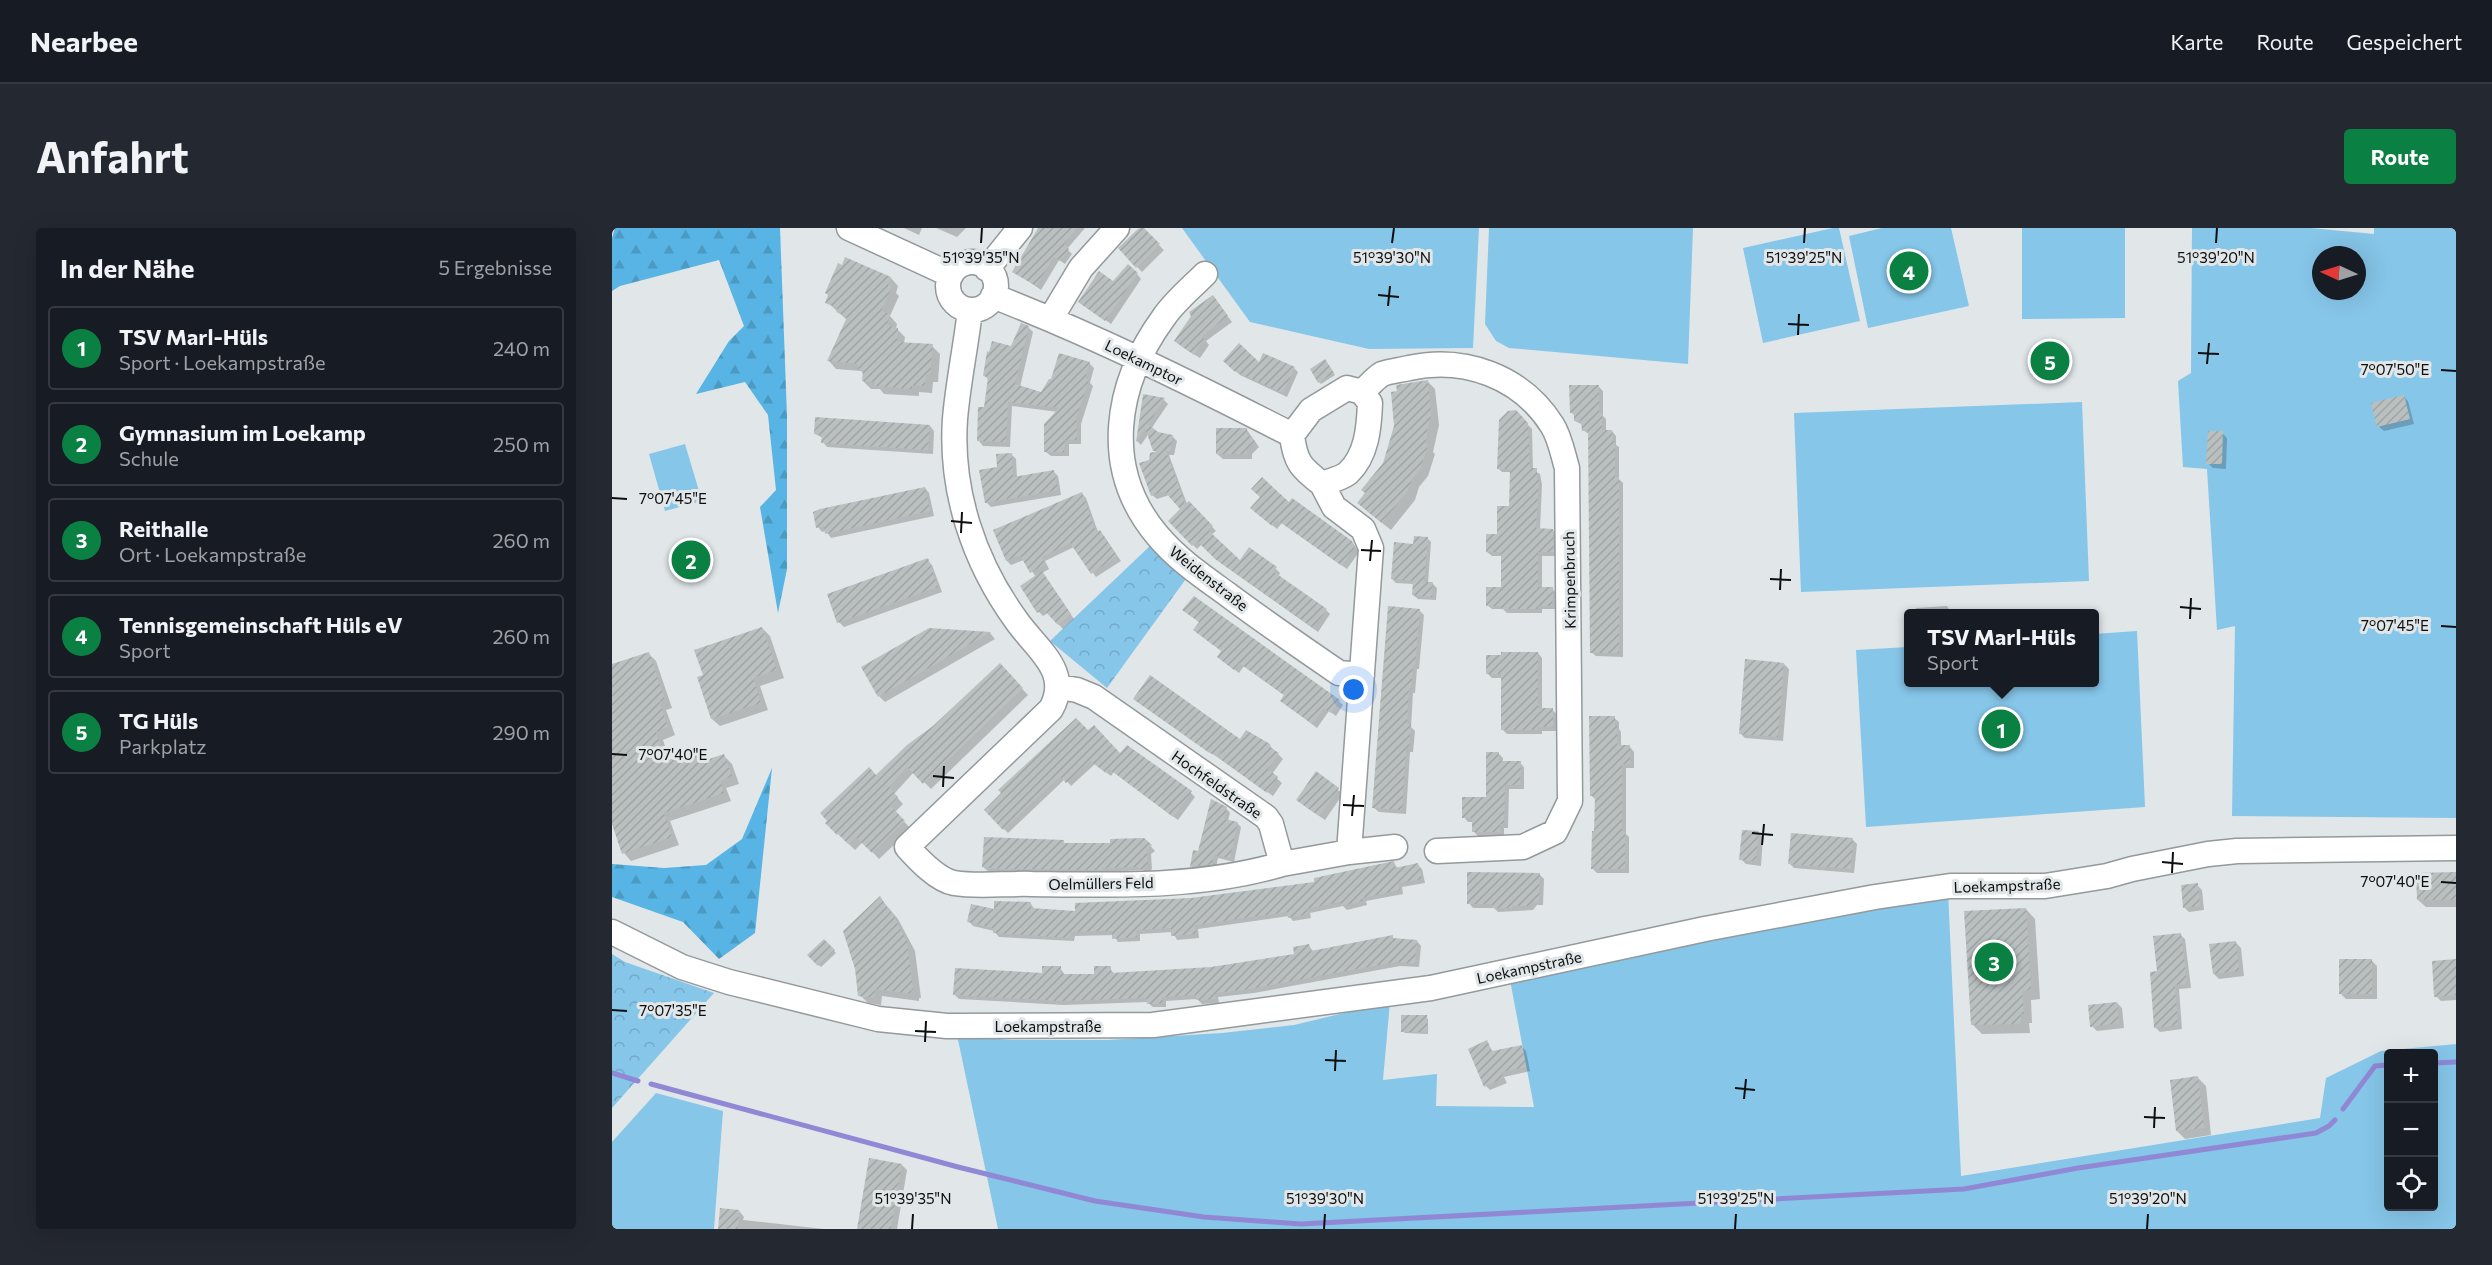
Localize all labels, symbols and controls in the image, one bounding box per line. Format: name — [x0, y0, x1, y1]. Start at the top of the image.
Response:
text: Nearbee — [30, 24, 138, 58]
text: Karte — [2170, 29, 2223, 54]
text: Route — [2256, 29, 2314, 54]
text: Gespeichert — [2347, 29, 2462, 54]
button: Route — [2344, 129, 2456, 184]
text: Anfahrt — [36, 130, 189, 182]
north arrow — [2312, 246, 2366, 300]
text: 51°39'35"N — [943, 248, 1019, 266]
text: 51°39'30"N — [1353, 248, 1431, 266]
text: 51°39'25"N — [1766, 248, 1842, 266]
pin: 4 — [1890, 248, 1928, 294]
text: 51°39'20"N — [2177, 248, 2255, 266]
text: In der Nähe — [60, 252, 195, 283]
text: 5 Ergebnisse — [438, 255, 552, 279]
text: TSV Marl-Hüls — [119, 323, 268, 350]
street label: Loekamptor — [1102, 335, 1186, 389]
text: 1 — [77, 336, 86, 360]
text: 240 m — [493, 336, 550, 360]
pin: 5 — [2030, 338, 2070, 384]
text: Sport · Loekampstraße — [119, 350, 326, 374]
text: 7°07'50"E — [2361, 360, 2429, 378]
text: Gymnasium im Loekamp — [119, 419, 366, 446]
text: 2 — [76, 432, 87, 456]
text: 250 m — [493, 432, 550, 456]
text: Schule — [119, 446, 179, 470]
text: 7°07'45"E — [639, 489, 707, 507]
text: Reithalle — [119, 515, 208, 542]
text: 3 — [76, 528, 87, 552]
text: 260 m — [492, 528, 550, 552]
street label: Krimpenbruch — [1559, 531, 1579, 629]
pin: 2 — [672, 538, 710, 582]
text: Ort · Loekampstraße — [119, 542, 306, 566]
street label: Weidenstraße — [1166, 542, 1252, 614]
popup — [1904, 609, 2099, 687]
text: Tennisgemeinschaft Hüls eV — [119, 611, 403, 638]
text: 7°07'45"E — [2361, 616, 2429, 634]
text: TSV Marl-Hüls — [1927, 623, 2076, 650]
text: 4 — [75, 624, 88, 648]
text: 260 m — [492, 624, 550, 648]
text: Sport — [119, 638, 171, 662]
text: Sport — [1927, 650, 1979, 674]
your location — [1339, 675, 1368, 704]
pin: 1 — [1982, 706, 2020, 752]
text: TG Hüls — [119, 707, 198, 734]
text: 5 — [76, 720, 87, 744]
text: 290 m — [492, 720, 550, 744]
text: Parkplatz — [119, 734, 206, 758]
text: 7°07'40"E — [638, 745, 708, 763]
street label: Hochfeldstraße — [1169, 746, 1266, 822]
text: 7°07'40"E — [2360, 872, 2430, 890]
street label: Oelmüllers Feld — [1048, 873, 1154, 893]
street label: Loekampstraße — [1953, 874, 2061, 896]
pin: 3 — [1974, 940, 2014, 984]
street label: Loekampstraße — [1475, 947, 1583, 987]
text: 7°07'35"E — [639, 1001, 707, 1019]
street label: Loekampstraße — [995, 1017, 1102, 1035]
map controls — [2384, 1049, 2438, 1211]
button: + — [2384, 1049, 2438, 1103]
button: − — [2384, 1103, 2438, 1157]
button: locate — [2384, 1157, 2438, 1211]
text: 51°39'35"N — [875, 1189, 951, 1207]
text: 51°39'30"N — [1286, 1189, 1364, 1207]
text: 51°39'25"N — [1698, 1189, 1774, 1207]
text: 51°39'20"N — [2109, 1189, 2187, 1207]

